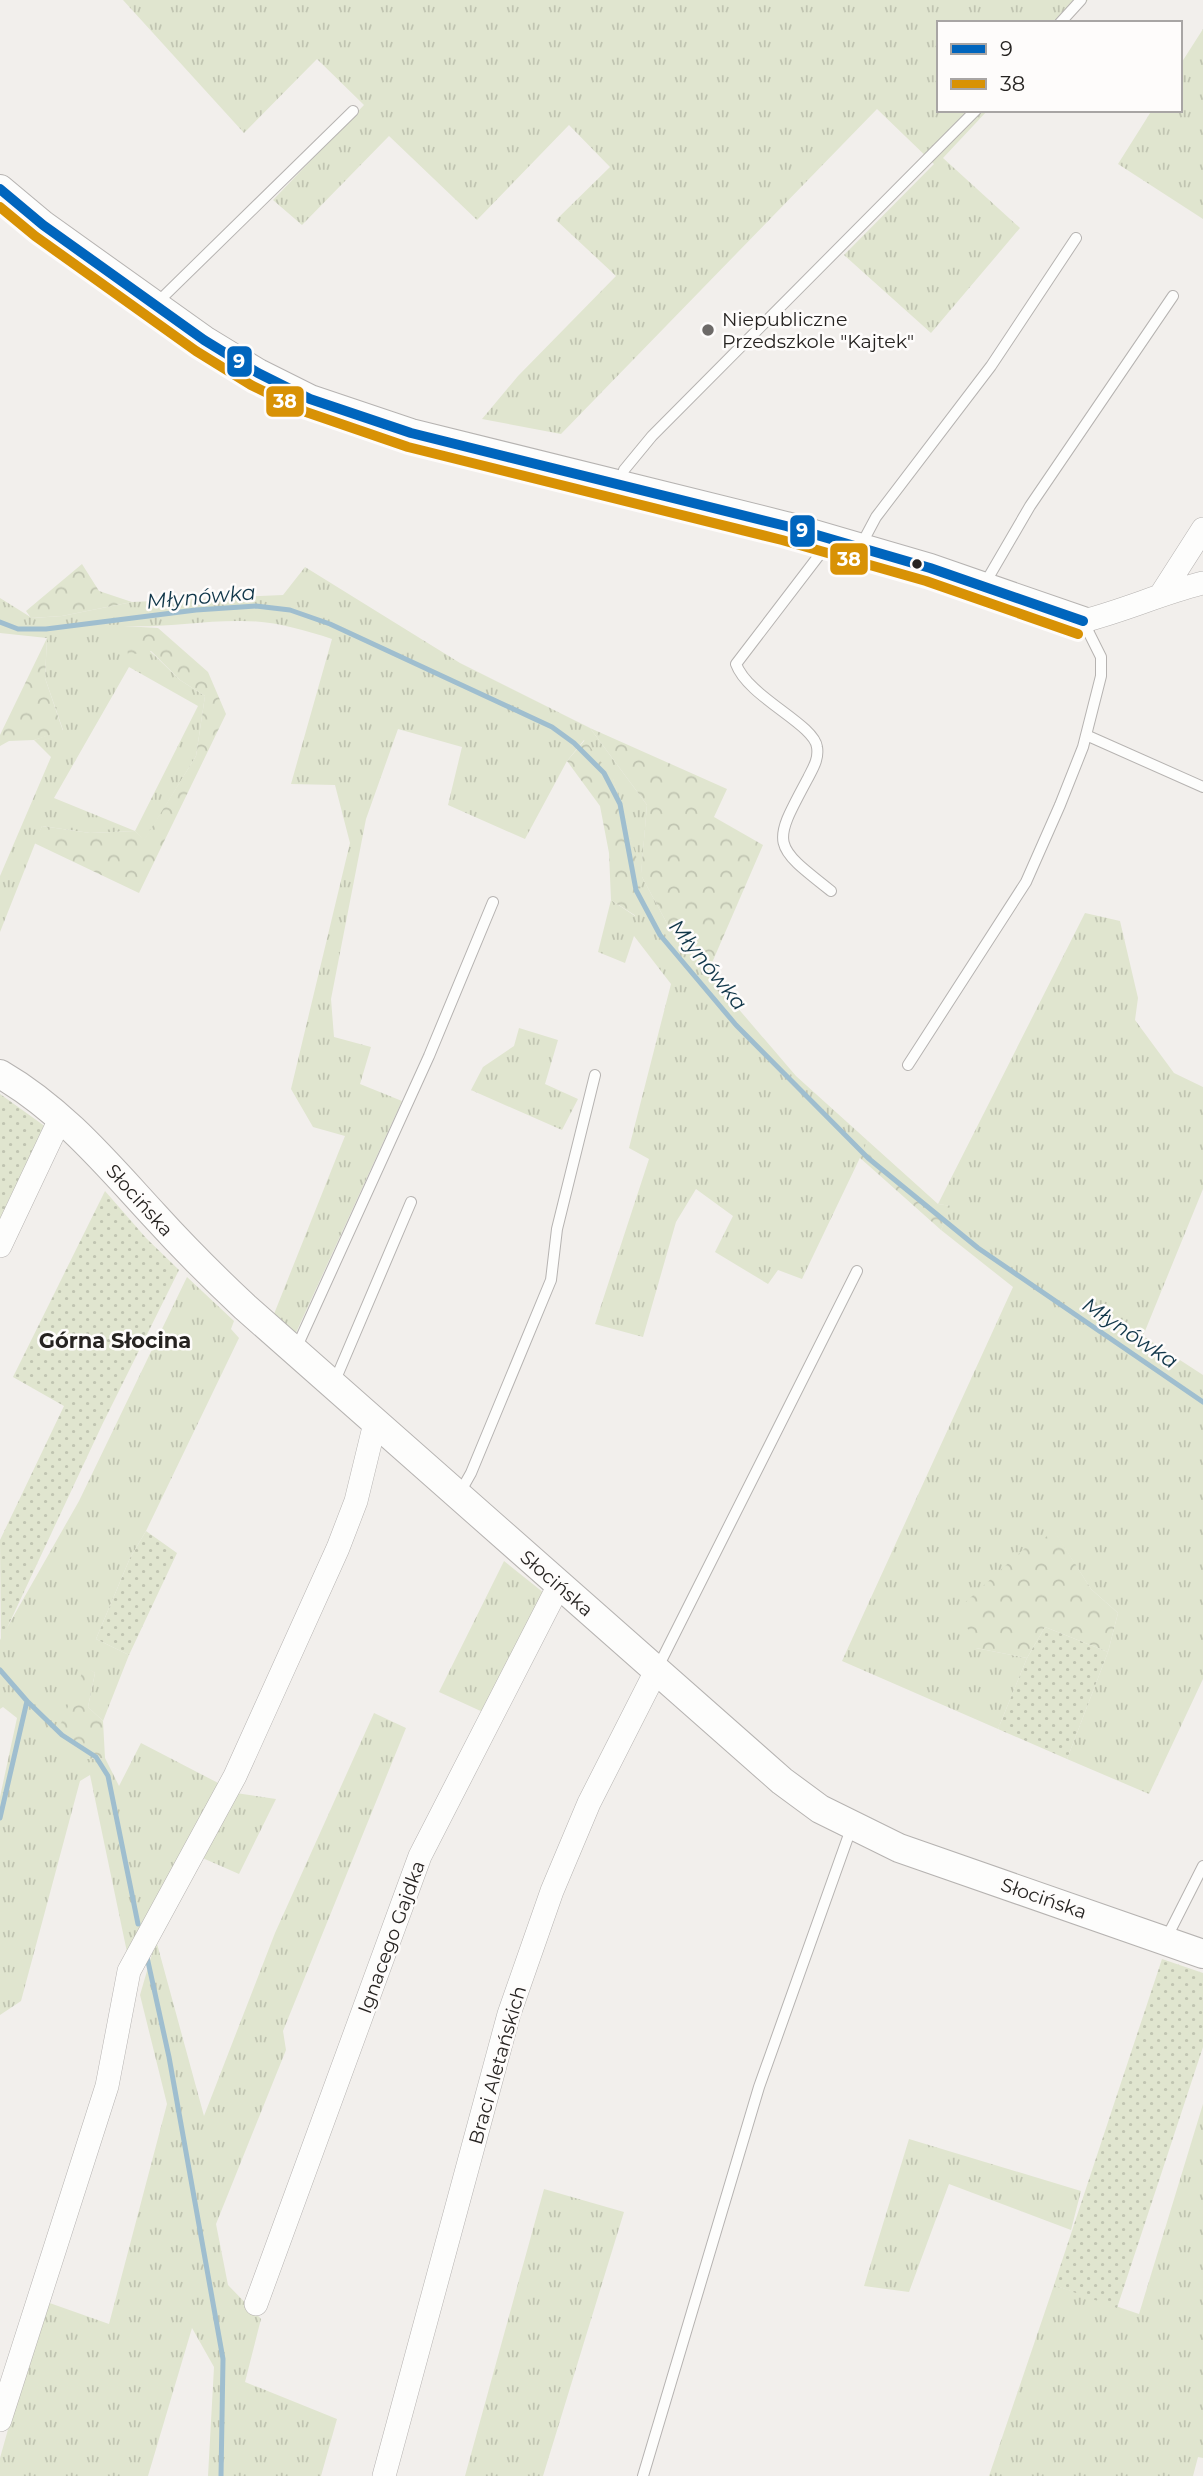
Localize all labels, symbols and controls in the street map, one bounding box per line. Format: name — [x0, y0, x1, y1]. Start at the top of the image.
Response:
legend — [937, 21, 1182, 112]
text: 9 — [1000, 36, 1013, 61]
text: 38 — [1000, 71, 1025, 96]
place label: Niepubliczne Przedszkole "Kajtek" — [722, 308, 914, 353]
marker: Niepubliczne Przedszkole "Kajtek" — [700, 322, 716, 338]
line badge: 9 — [226, 345, 253, 378]
text: 9 — [233, 350, 245, 373]
line badge: 38 — [265, 385, 305, 418]
text: 38 — [272, 390, 297, 413]
line badge: 9 — [789, 514, 816, 548]
text: 9 — [796, 519, 808, 542]
line badge: 38 — [829, 542, 869, 576]
text: 38 — [836, 548, 861, 571]
unlabelled marker — [910, 557, 924, 571]
water label: Młynówka — [145, 579, 257, 614]
water label: Młynówka — [664, 914, 753, 1015]
street label: Słocińska — [101, 1160, 178, 1241]
water label: Młynówka — [1078, 1292, 1183, 1374]
district label: Górna Słocina — [39, 1328, 191, 1353]
street label: Słocińska — [516, 1545, 598, 1621]
street label: Ignacego Gajdka — [353, 1858, 430, 2017]
street label: Słocińska — [998, 1873, 1090, 1924]
street label: Braci Aletańskich — [464, 1983, 531, 2147]

